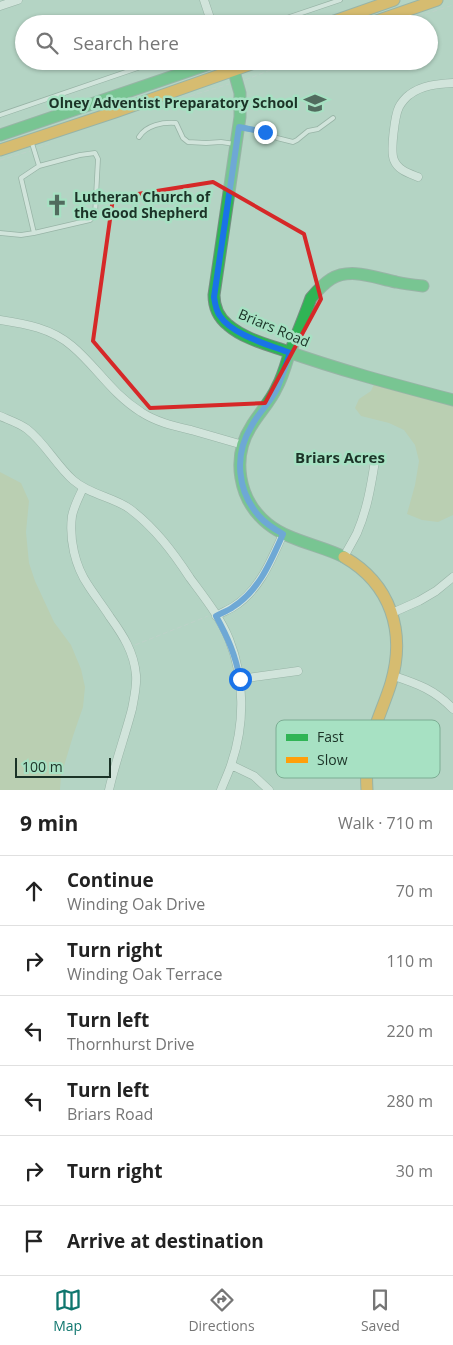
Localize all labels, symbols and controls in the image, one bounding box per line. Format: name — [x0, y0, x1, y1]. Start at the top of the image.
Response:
search box — [15, 15, 438, 70]
icon: search — [33, 29, 61, 57]
text: Search here — [73, 30, 179, 56]
school or university icon: Olney Adventist Preparatory School — [302, 90, 328, 116]
place label: Olney Adventist Preparatory School — [49, 93, 298, 112]
route end — [254, 121, 277, 144]
place label: Lutheran Church of the Good Shepherd — [74, 187, 212, 222]
church icon: Lutheran Church of the Good Shepherd — [44, 192, 70, 218]
street label: Briars Road — [236, 304, 313, 351]
district label: Briars Acres — [295, 447, 385, 467]
route start — [229, 668, 252, 691]
legend — [276, 720, 440, 778]
text: Fast — [317, 727, 344, 746]
text: Slow — [317, 750, 348, 769]
scale bar — [15, 755, 111, 778]
text: 100 m — [22, 757, 63, 776]
text: 9 min — [20, 809, 78, 837]
text: Walk · 710 m — [338, 812, 433, 834]
text: Continue — [67, 867, 154, 893]
icon: ahead — [20, 877, 48, 905]
text: 70 m — [396, 880, 433, 902]
text: Winding Oak Drive — [67, 893, 205, 915]
text: Turn right — [67, 937, 162, 963]
icon: right — [20, 947, 48, 975]
text: 110 m — [387, 950, 433, 972]
text: Winding Oak Terrace — [67, 963, 222, 985]
text: Turn left — [67, 1007, 149, 1033]
icon: left — [20, 1017, 48, 1045]
text: 220 m — [387, 1020, 433, 1042]
text: Thornhurst Drive — [67, 1033, 194, 1055]
text: Turn left — [67, 1077, 149, 1103]
icon: left — [20, 1087, 48, 1115]
text: 280 m — [387, 1090, 433, 1112]
text: Briars Road — [67, 1103, 153, 1125]
icon: right — [20, 1157, 48, 1185]
text: Turn right — [67, 1158, 162, 1184]
text: 30 m — [396, 1160, 433, 1182]
icon: arrive — [20, 1227, 48, 1255]
text: Arrive at destination — [67, 1228, 264, 1254]
tab: Map — [53, 1286, 82, 1335]
tab: Directions — [188, 1286, 255, 1335]
tab: Saved — [361, 1286, 400, 1335]

